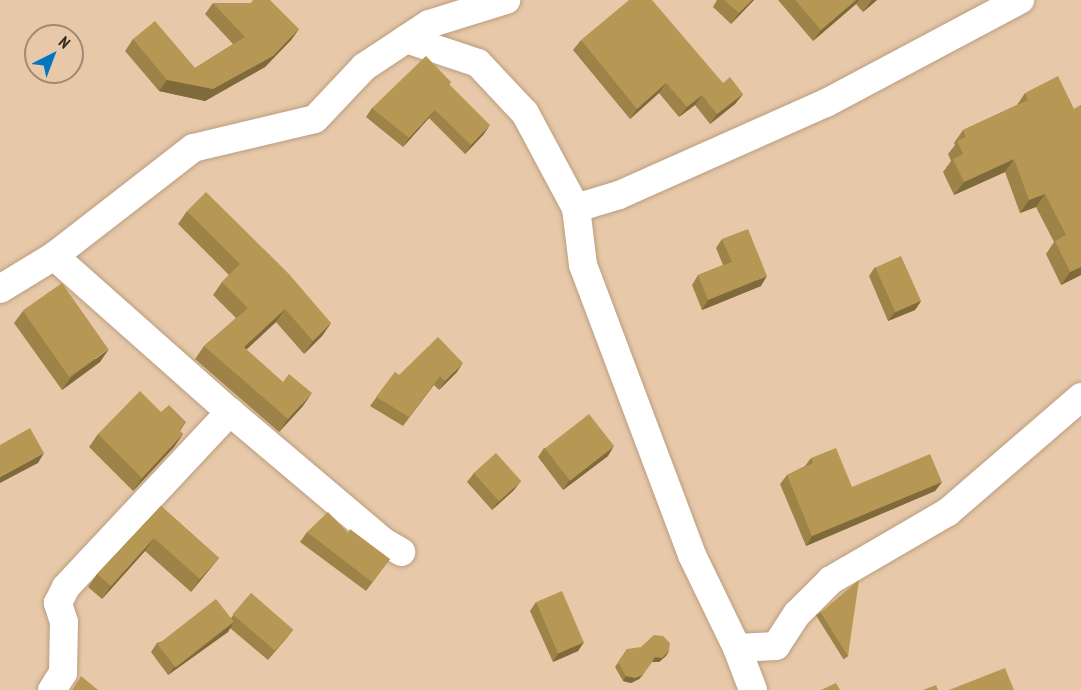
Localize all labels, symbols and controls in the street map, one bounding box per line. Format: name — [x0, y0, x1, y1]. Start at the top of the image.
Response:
north arrow — [24, 24, 84, 84]
text: N — [55, 32, 75, 52]

